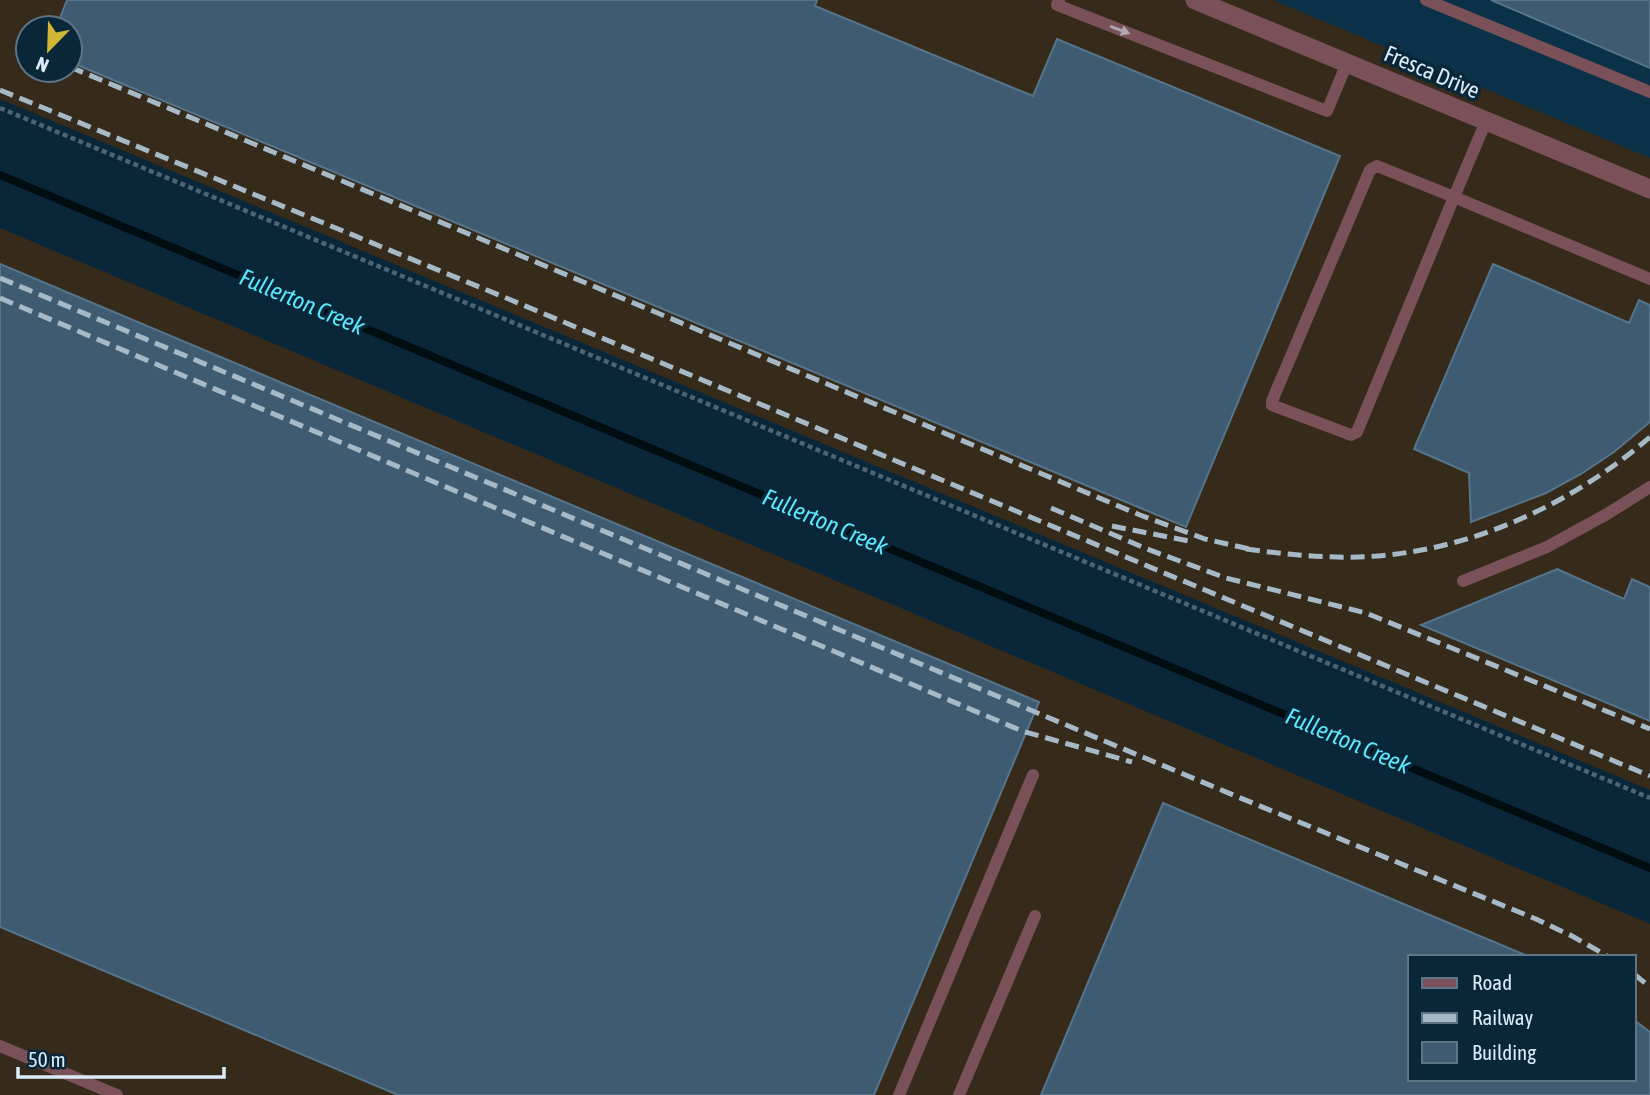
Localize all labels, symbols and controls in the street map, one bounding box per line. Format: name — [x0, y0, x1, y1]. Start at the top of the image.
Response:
north arrow — [14, 14, 84, 84]
one-way arrow — [1110, 25, 1131, 36]
street label: Fresca Drive — [1380, 40, 1484, 104]
text: N — [33, 52, 52, 77]
water label: Fullerton Creek — [236, 263, 369, 340]
water label: Fullerton Creek — [759, 483, 892, 560]
water label: Fullerton Creek — [1282, 702, 1415, 779]
legend — [1408, 955, 1636, 1081]
text: Road — [1472, 970, 1512, 994]
text: Railway — [1472, 1005, 1534, 1029]
scale bar — [18, 1036, 224, 1080]
text: Building — [1472, 1040, 1536, 1064]
text: 50 m — [28, 1047, 66, 1071]

